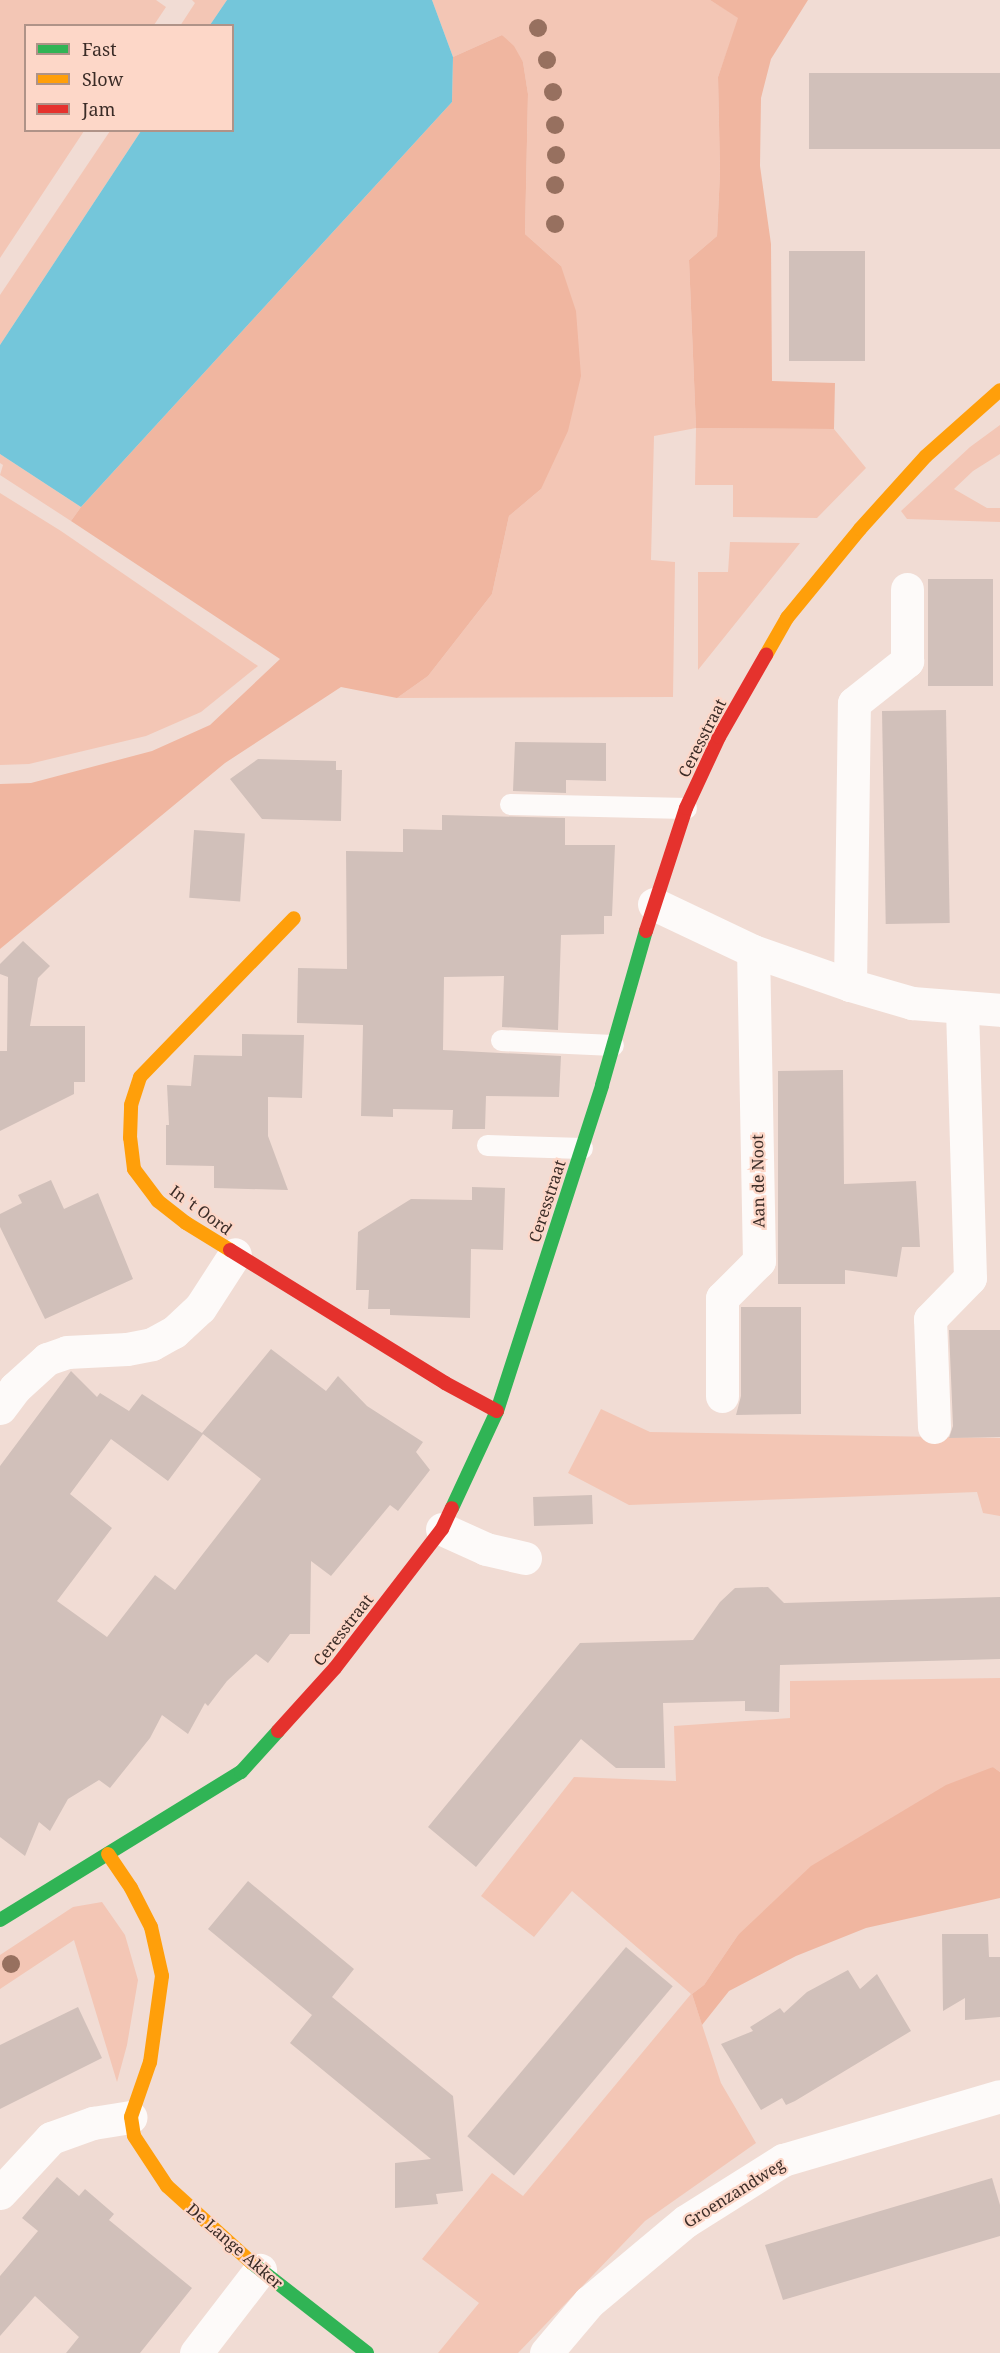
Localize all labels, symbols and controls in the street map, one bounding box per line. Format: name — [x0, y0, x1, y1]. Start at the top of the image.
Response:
legend — [24, 24, 234, 132]
text: Fast — [82, 37, 117, 61]
text: Slow — [82, 67, 123, 91]
text: Jam — [82, 97, 116, 121]
street label: Ceresstraat — [674, 696, 730, 780]
street label: Aan de Noot — [748, 1134, 768, 1228]
street label: Ceresstraat — [525, 1157, 569, 1245]
street label: In 't Oord — [166, 1181, 236, 1239]
street label: Ceresstraat — [309, 1590, 377, 1670]
street label: Groenzandweg — [680, 2154, 788, 2232]
street label: De Lange Akker — [183, 2199, 287, 2293]

